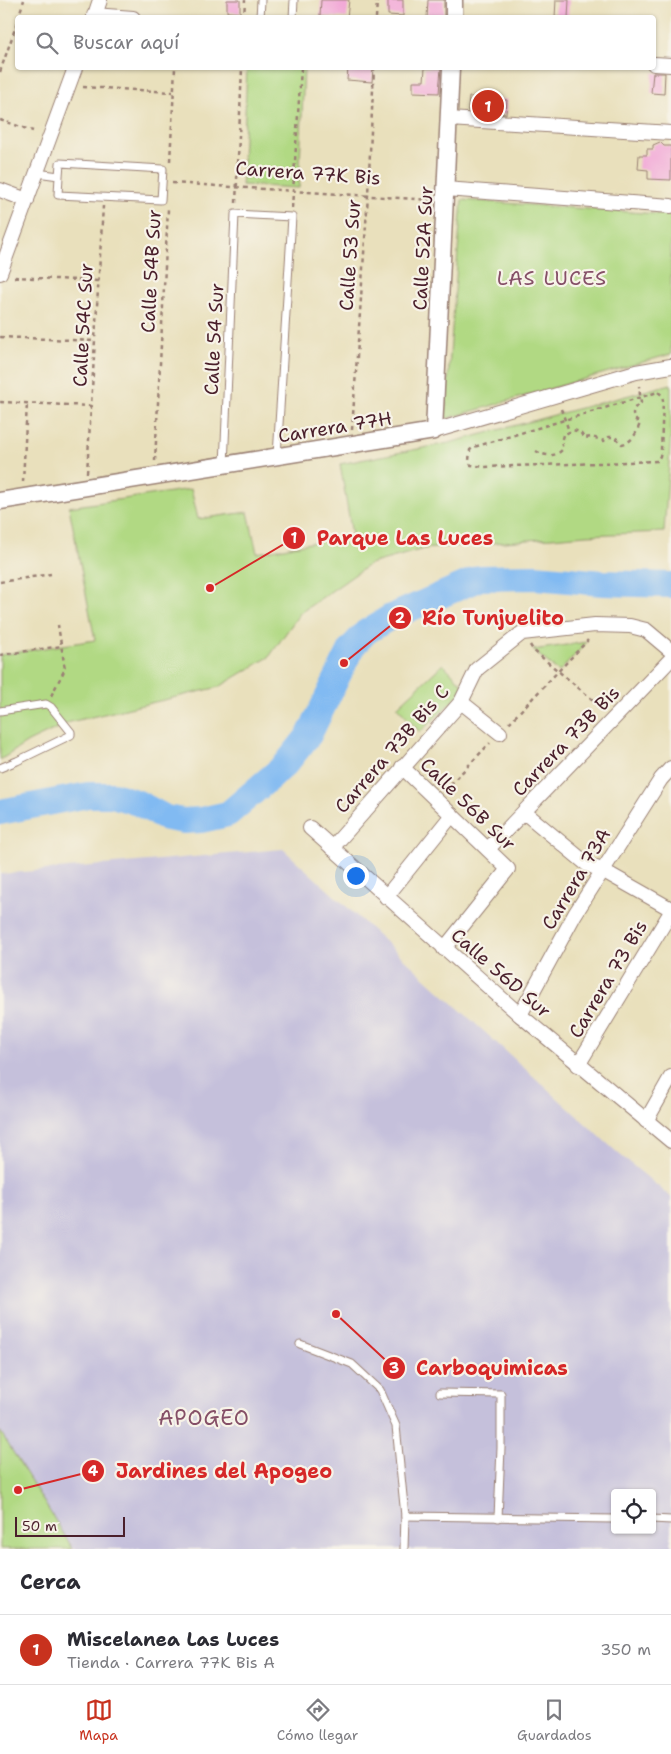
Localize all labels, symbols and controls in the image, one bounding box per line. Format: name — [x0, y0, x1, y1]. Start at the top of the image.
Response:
search box — [15, 15, 656, 70]
icon: search — [33, 29, 61, 57]
text: Buscar aquí — [73, 30, 179, 55]
pin: 1 — [472, 87, 504, 125]
street label: Carrera 77K Bis — [234, 155, 382, 191]
street label: Calle 52A Sur — [407, 185, 439, 311]
street label: Calle 53 Sur — [334, 198, 366, 312]
street label: Calle 54B Sur — [135, 209, 167, 333]
street label: Calle 54C Sur — [67, 262, 99, 388]
district label: LAS LUCES — [497, 265, 607, 291]
street label: Calle 54 Sur — [199, 282, 229, 396]
street label: Carrera 77H — [276, 406, 394, 448]
callout: Parque Las Luces — [281, 521, 503, 556]
text: Parque Las Luces — [317, 525, 493, 551]
text: 1 — [291, 528, 298, 548]
callout: Río Tunjuelito — [387, 600, 575, 635]
text: Río Tunjuelito — [422, 605, 564, 631]
text: 2 — [395, 608, 406, 628]
street label: Carrera 73B Bis C — [329, 679, 455, 819]
street label: Carrera 73B Bis — [507, 680, 625, 802]
street label: Calle 56B Sur — [415, 752, 521, 856]
street label: Carrera 73A — [536, 823, 616, 934]
your location — [343, 863, 369, 889]
street label: Carrera 73 Bis — [563, 916, 653, 1042]
street label: Calle 56D Sur — [446, 923, 556, 1023]
callout: Carboquimicas — [381, 1350, 578, 1385]
text: Carboquimicas — [416, 1355, 568, 1381]
text: 3 — [389, 1358, 399, 1378]
district label: APOGEO — [158, 1404, 250, 1432]
callout: Jardines del Apogeo — [80, 1453, 342, 1488]
text: Jardines del Apogeo — [116, 1458, 332, 1484]
text: 4 — [88, 1461, 99, 1481]
map controls — [611, 1489, 656, 1534]
button: locate — [611, 1489, 656, 1534]
scale bar — [15, 1514, 125, 1537]
text: 50 m — [22, 1517, 57, 1535]
text: Cerca — [20, 1568, 81, 1596]
text: Miscelanea Las Luces — [67, 1627, 279, 1652]
text: 1 — [32, 1639, 40, 1660]
text: 350 m — [600, 1639, 651, 1660]
text: Tienda · Carrera 77K Bis A — [67, 1652, 275, 1673]
tab: Mapa — [79, 1696, 118, 1744]
tab: Cómo llegar — [277, 1696, 358, 1744]
tab: Guardados — [517, 1696, 592, 1744]

